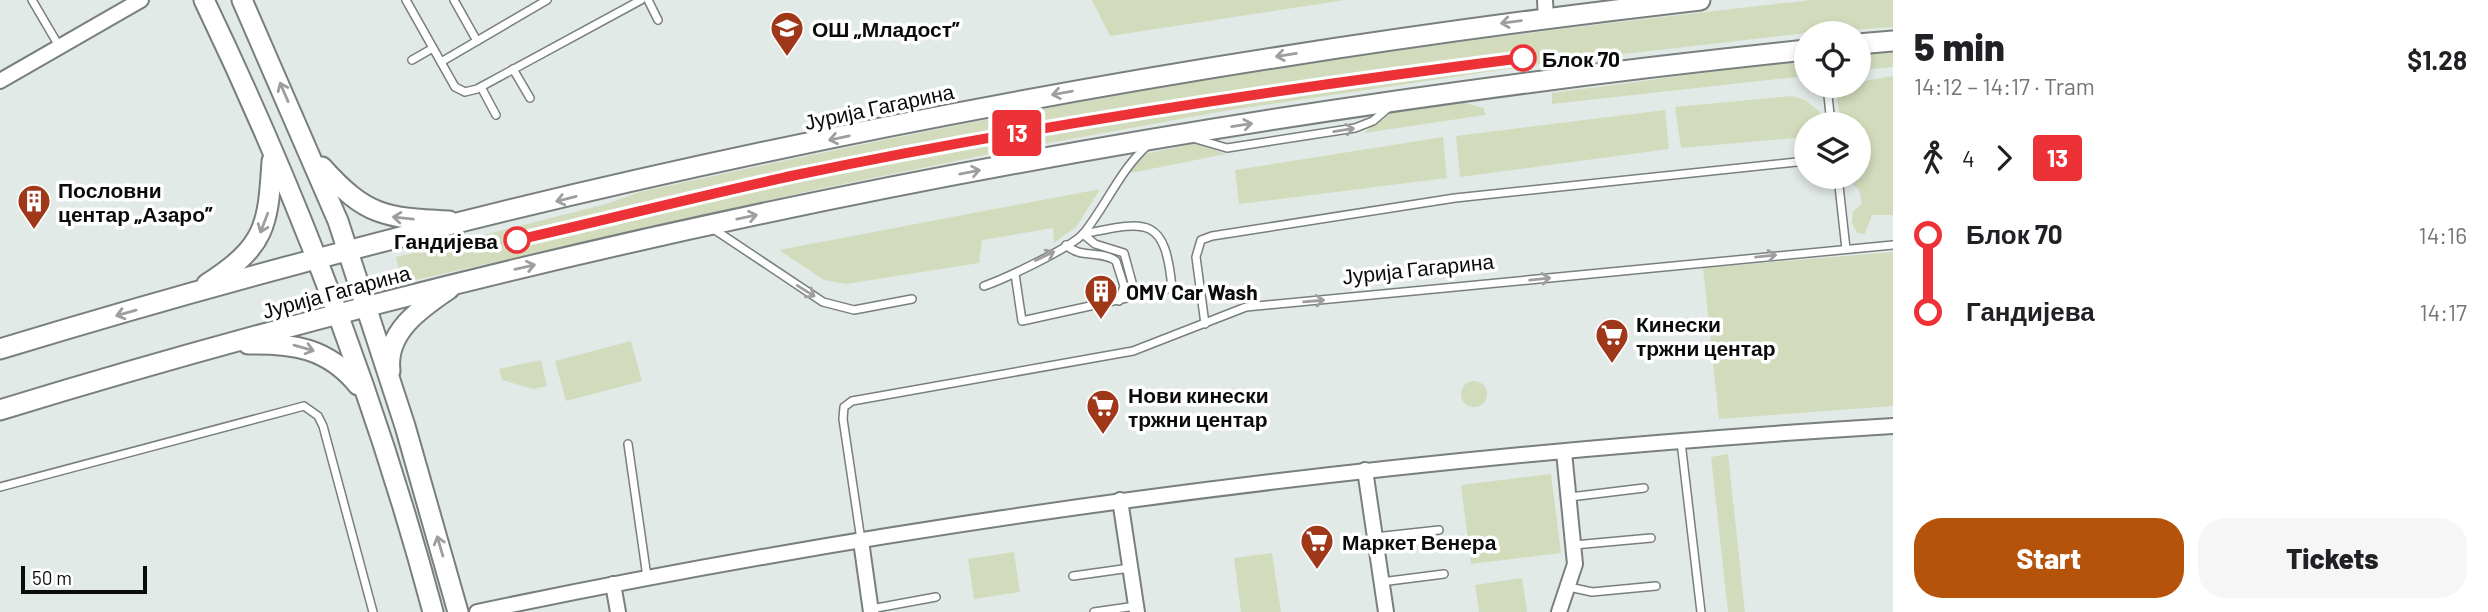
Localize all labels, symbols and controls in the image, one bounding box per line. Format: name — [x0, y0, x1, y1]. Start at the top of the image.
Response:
school or university icon: ОШ „Младост” — [768, 9, 806, 58]
place label: ОШ „Младост” — [812, 16, 960, 41]
one-way arrow — [1500, 16, 1523, 29]
map controls — [1794, 21, 1871, 189]
button: locate — [1794, 21, 1871, 98]
text: 5 min — [1914, 23, 2005, 69]
text: $1.28 — [2407, 44, 2467, 75]
marker: Блок 70 — [1510, 45, 1536, 71]
place label: Блок 70 — [1542, 46, 1620, 71]
one-way arrow — [1275, 49, 1298, 62]
text: 14:12 – 14:17 · Tram — [1914, 72, 2095, 100]
street label: Јурија Гагарина — [802, 78, 956, 134]
one-way arrow — [277, 82, 290, 103]
one-way arrow — [1051, 87, 1074, 100]
line badge: 13 — [986, 110, 1048, 156]
button: layers — [1794, 112, 1871, 189]
text: 13 — [1006, 118, 1028, 147]
one-way arrow — [1230, 118, 1253, 131]
one-way arrow — [1332, 123, 1355, 136]
one-way arrow — [828, 131, 851, 145]
icon: walk — [1914, 139, 1952, 177]
icon: forward — [1985, 139, 2023, 177]
text: 13 — [2047, 143, 2068, 172]
text: 4 — [1962, 144, 1975, 172]
one-way arrow — [958, 165, 981, 178]
place label: Пословни центар „Азаро” — [58, 177, 213, 226]
building icon: Пословни центар „Азаро” — [15, 182, 53, 231]
one-way arrow — [555, 193, 578, 206]
one-way arrow — [735, 210, 758, 223]
one-way arrow — [392, 211, 414, 224]
one-way arrow — [257, 212, 269, 234]
text: Блок 70 — [1966, 218, 2063, 249]
text: 14:16 — [2419, 221, 2467, 249]
marker: Гандијева — [504, 227, 530, 253]
place label: Гандијева — [394, 228, 498, 253]
street label: Јурија Гагарина — [1341, 248, 1495, 288]
one-way arrow — [1034, 249, 1055, 263]
one-way arrow — [1755, 249, 1777, 262]
street label: Јурија Гагарина — [259, 259, 413, 323]
one-way arrow — [513, 260, 536, 273]
building icon: OMV Car Wash — [1082, 272, 1120, 321]
one-way arrow — [1528, 272, 1551, 285]
place label: OMV Car Wash — [1126, 279, 1258, 304]
one-way arrow — [795, 284, 815, 298]
one-way arrow — [1302, 294, 1324, 307]
text: Гандијева — [1966, 295, 2095, 326]
text: 14:17 — [2420, 298, 2467, 326]
one-way arrow — [115, 307, 137, 320]
place label: Кинески тржни центар — [1636, 311, 1776, 360]
supermarket icon: Кинески тржни центар — [1593, 316, 1631, 365]
one-way arrow — [293, 342, 315, 355]
place label: Нови кинески тржни центар — [1128, 382, 1269, 431]
supermarket icon: Нови кинески тржни центар — [1084, 387, 1122, 436]
button: Start — [1914, 518, 2184, 598]
button: Tickets — [2198, 518, 2467, 598]
supermarket icon: Маркет Венера — [1298, 522, 1336, 571]
place label: Маркет Венера — [1342, 529, 1497, 554]
one-way arrow — [433, 535, 446, 557]
scale bar — [21, 563, 147, 595]
text: 50 m — [32, 566, 72, 589]

